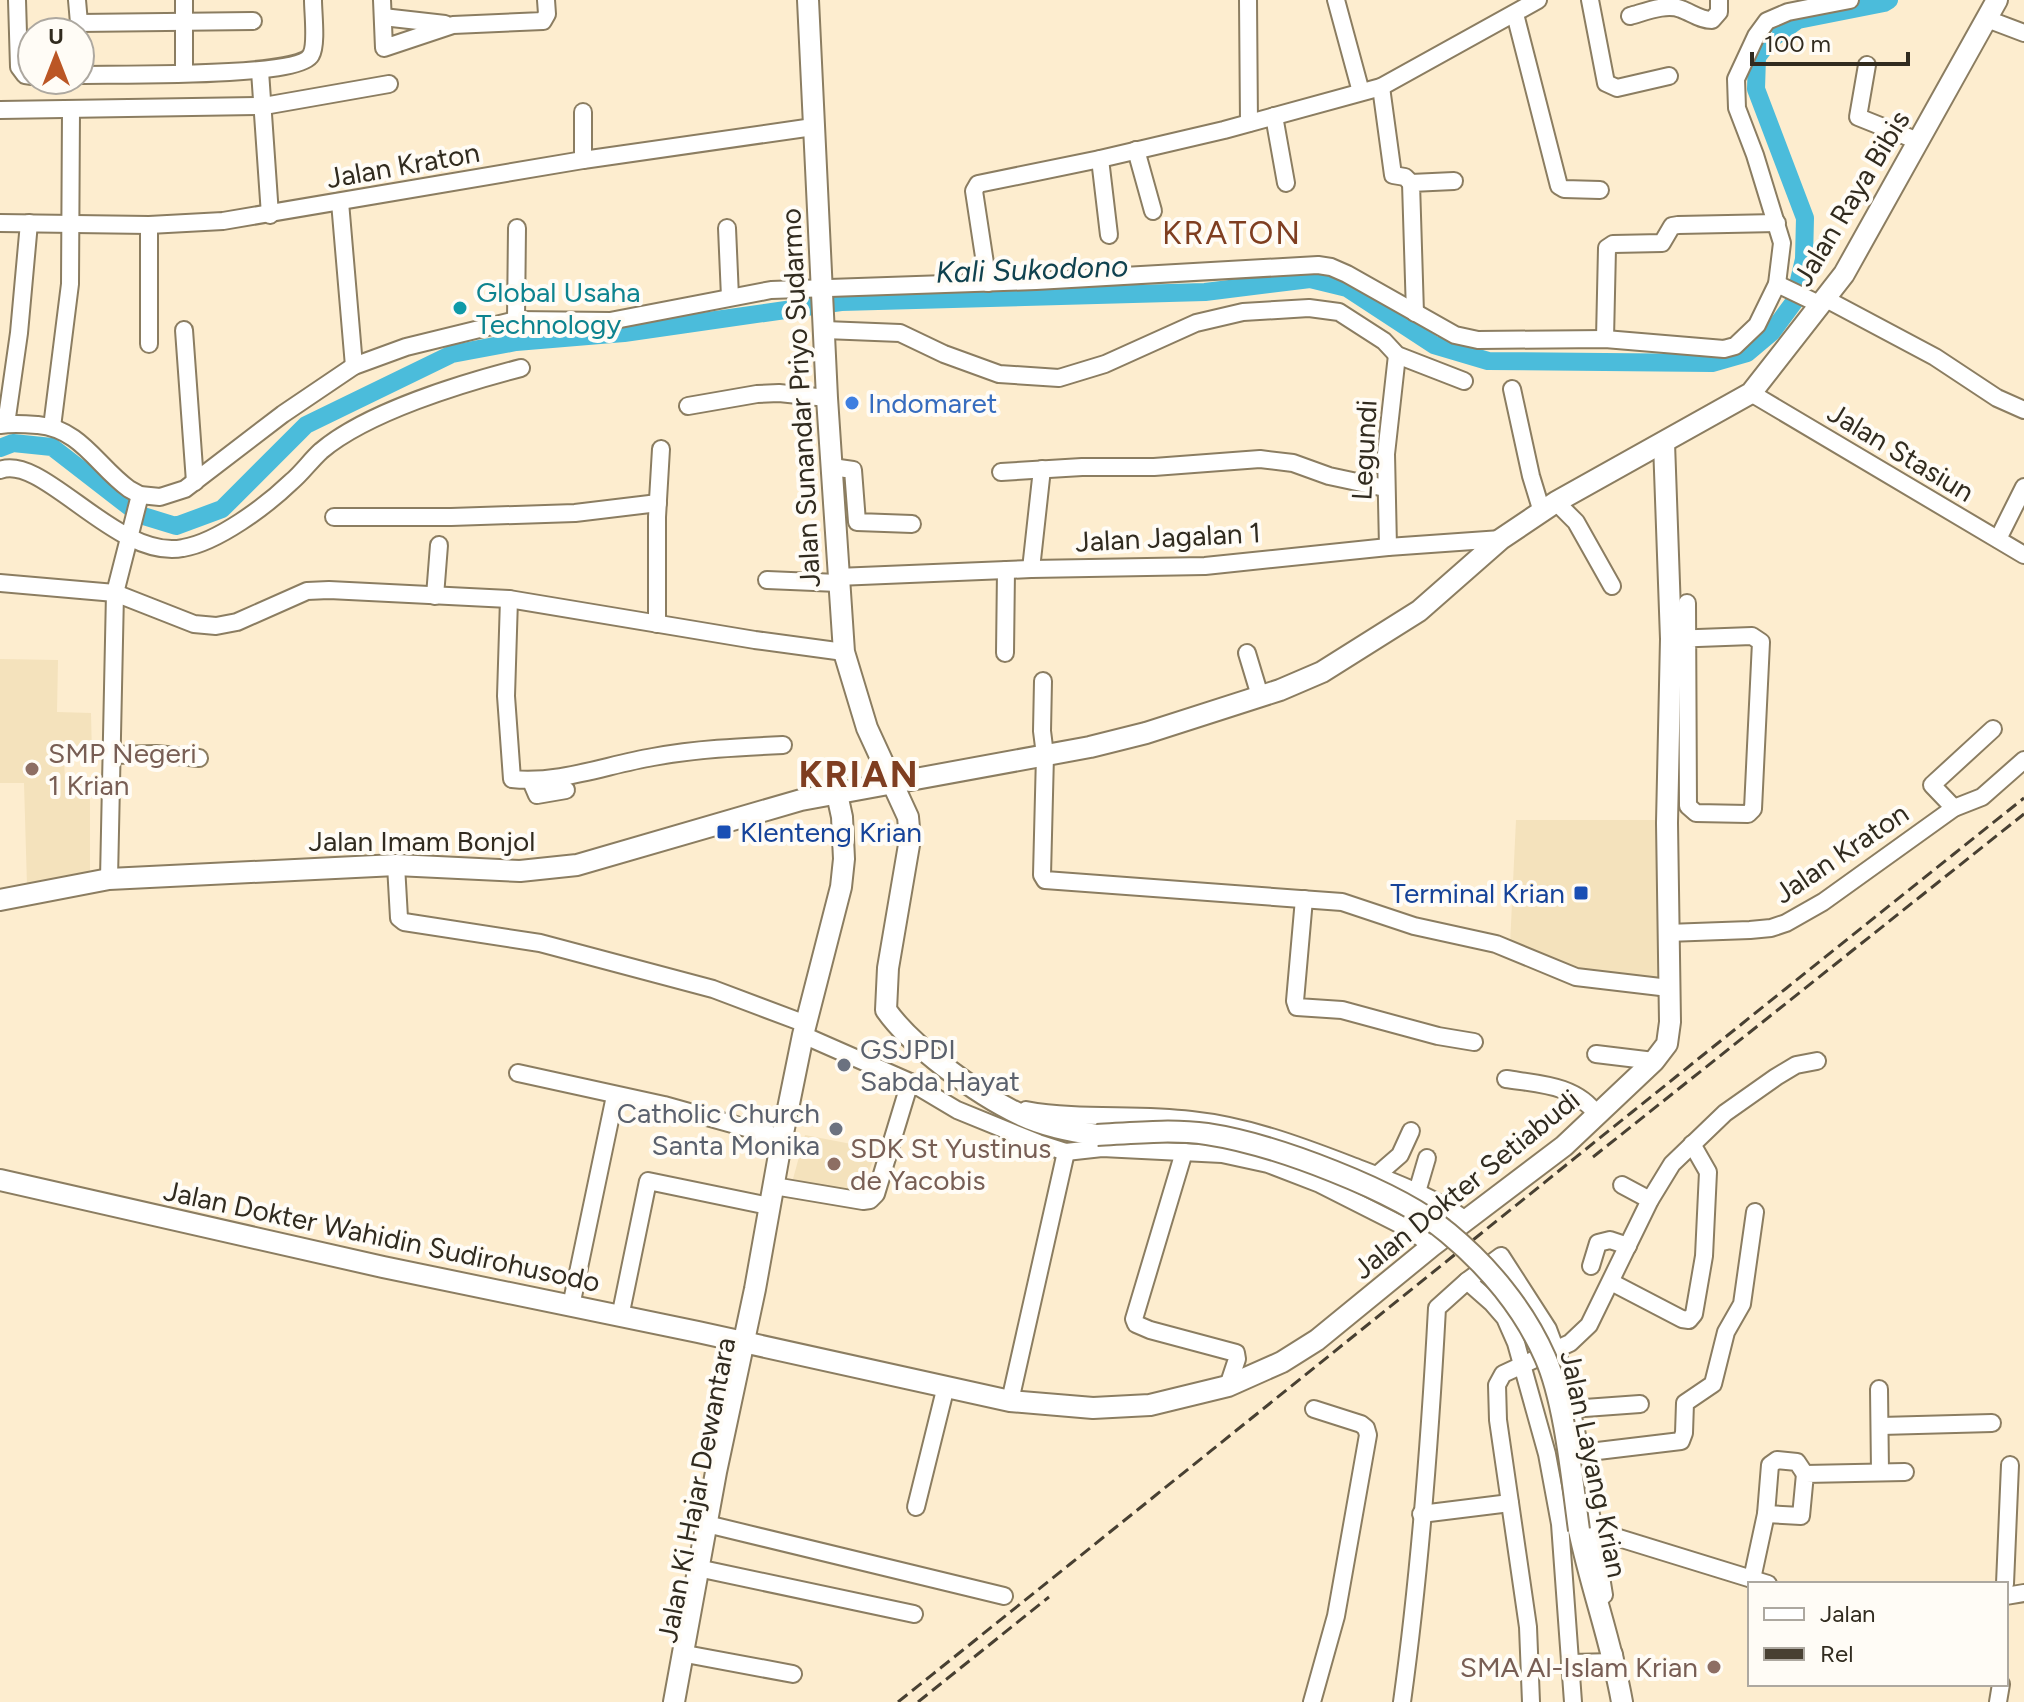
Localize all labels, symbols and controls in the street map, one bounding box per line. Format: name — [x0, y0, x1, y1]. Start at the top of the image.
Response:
north arrow — [16, 16, 96, 96]
scale bar — [1752, 16, 1908, 66]
text: U — [48, 23, 64, 50]
text: 100 m — [1764, 29, 1831, 58]
street label: Jalan Raya Bibis — [1785, 104, 1917, 292]
street label: Jalan Kraton — [324, 135, 482, 195]
street label: Jalan Sunandar Priyo Sudarmo — [773, 207, 827, 589]
district label: KRATON — [1162, 214, 1302, 252]
water label: Kali Sukodono — [935, 247, 1129, 291]
place label: Global Usaha Technology — [476, 275, 640, 341]
marker: Global Usaha Technology — [451, 299, 469, 317]
place label: Indomaret — [868, 386, 997, 420]
marker: Indomaret — [843, 394, 861, 412]
street label: Jalan Stasiun — [1822, 395, 1980, 509]
street label: Legundi — [1344, 399, 1384, 501]
street label: Jalan Jagalan 1 — [1074, 515, 1262, 559]
place label: SMP Negeri 1 Krian — [48, 736, 197, 802]
district label: KRIAN — [798, 753, 920, 796]
marker: SMP Negeri 1 Krian — [23, 760, 41, 778]
street label: Jalan Kraton — [1767, 796, 1915, 910]
place label: Klenteng Krian — [740, 815, 922, 849]
marker: Klenteng Krian — [715, 823, 733, 841]
street label: Jalan Imam Bonjol — [308, 824, 536, 858]
place label: Terminal Krian — [1390, 876, 1565, 910]
marker: Terminal Krian — [1572, 884, 1590, 902]
place label: GSJPDI Sabda Hayat — [860, 1032, 1020, 1098]
marker: GSJPDI Sabda Hayat — [835, 1056, 853, 1074]
street label: Jalan Dokter Setiabudi — [1346, 1082, 1586, 1286]
place label: Catholic Church Santa Monika — [617, 1096, 820, 1162]
marker: Catholic Church Santa Monika — [827, 1120, 845, 1138]
place label: SDK St Yustinus de Yacobis — [850, 1131, 1051, 1197]
marker: SDK St Yustinus de Yacobis — [825, 1155, 843, 1173]
street label: Jalan Dokter Wahidin Sudirohusodo — [161, 1173, 603, 1299]
street label: Jalan Ki Hajar Dewantara — [650, 1335, 742, 1645]
street label: Jalan Layang Krian — [1553, 1348, 1635, 1580]
legend — [1748, 1582, 2008, 1686]
text: Jalan — [1820, 1599, 1876, 1628]
text: Rel — [1820, 1639, 1853, 1668]
place label: SMA Al-Islam Krian — [1460, 1650, 1698, 1684]
marker: SMA Al-Islam Krian — [1705, 1658, 1723, 1676]

